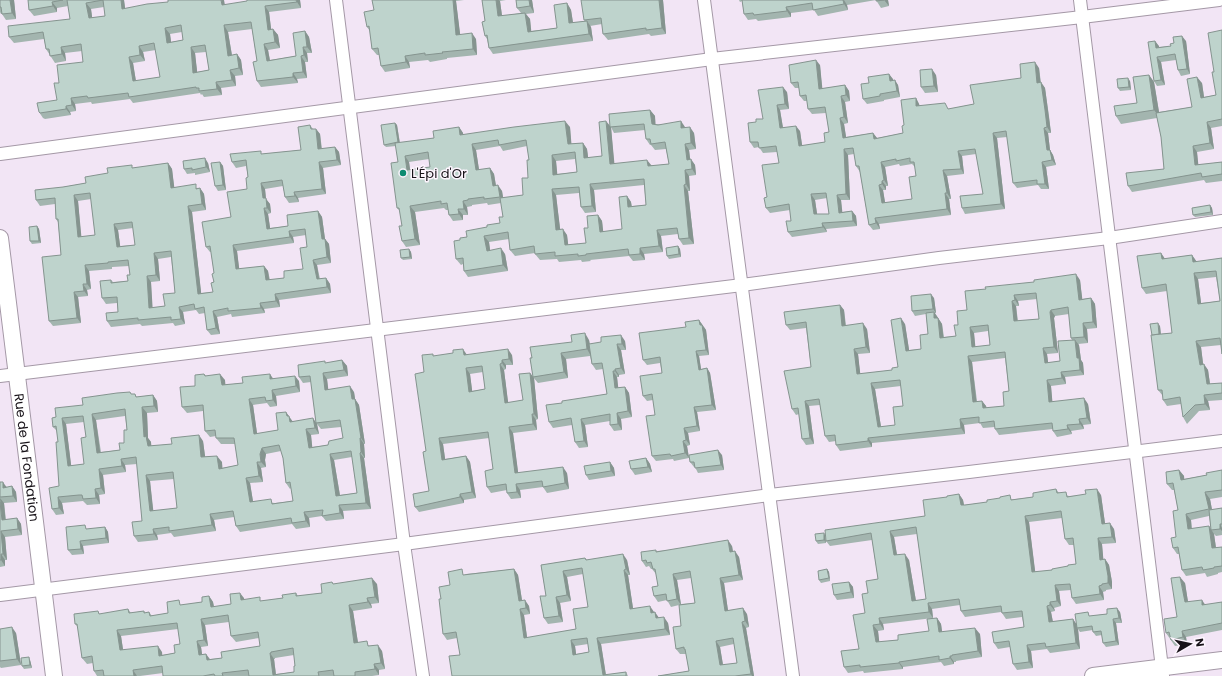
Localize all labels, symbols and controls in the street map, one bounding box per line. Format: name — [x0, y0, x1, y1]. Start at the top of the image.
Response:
place label: L'Épi d'Or — [411, 164, 467, 183]
marker: L'Épi d'Or — [398, 168, 408, 178]
street label: Rue de la Fondation — [9, 392, 44, 523]
north arrow — [1170, 624, 1210, 664]
text: N — [1191, 637, 1208, 648]

